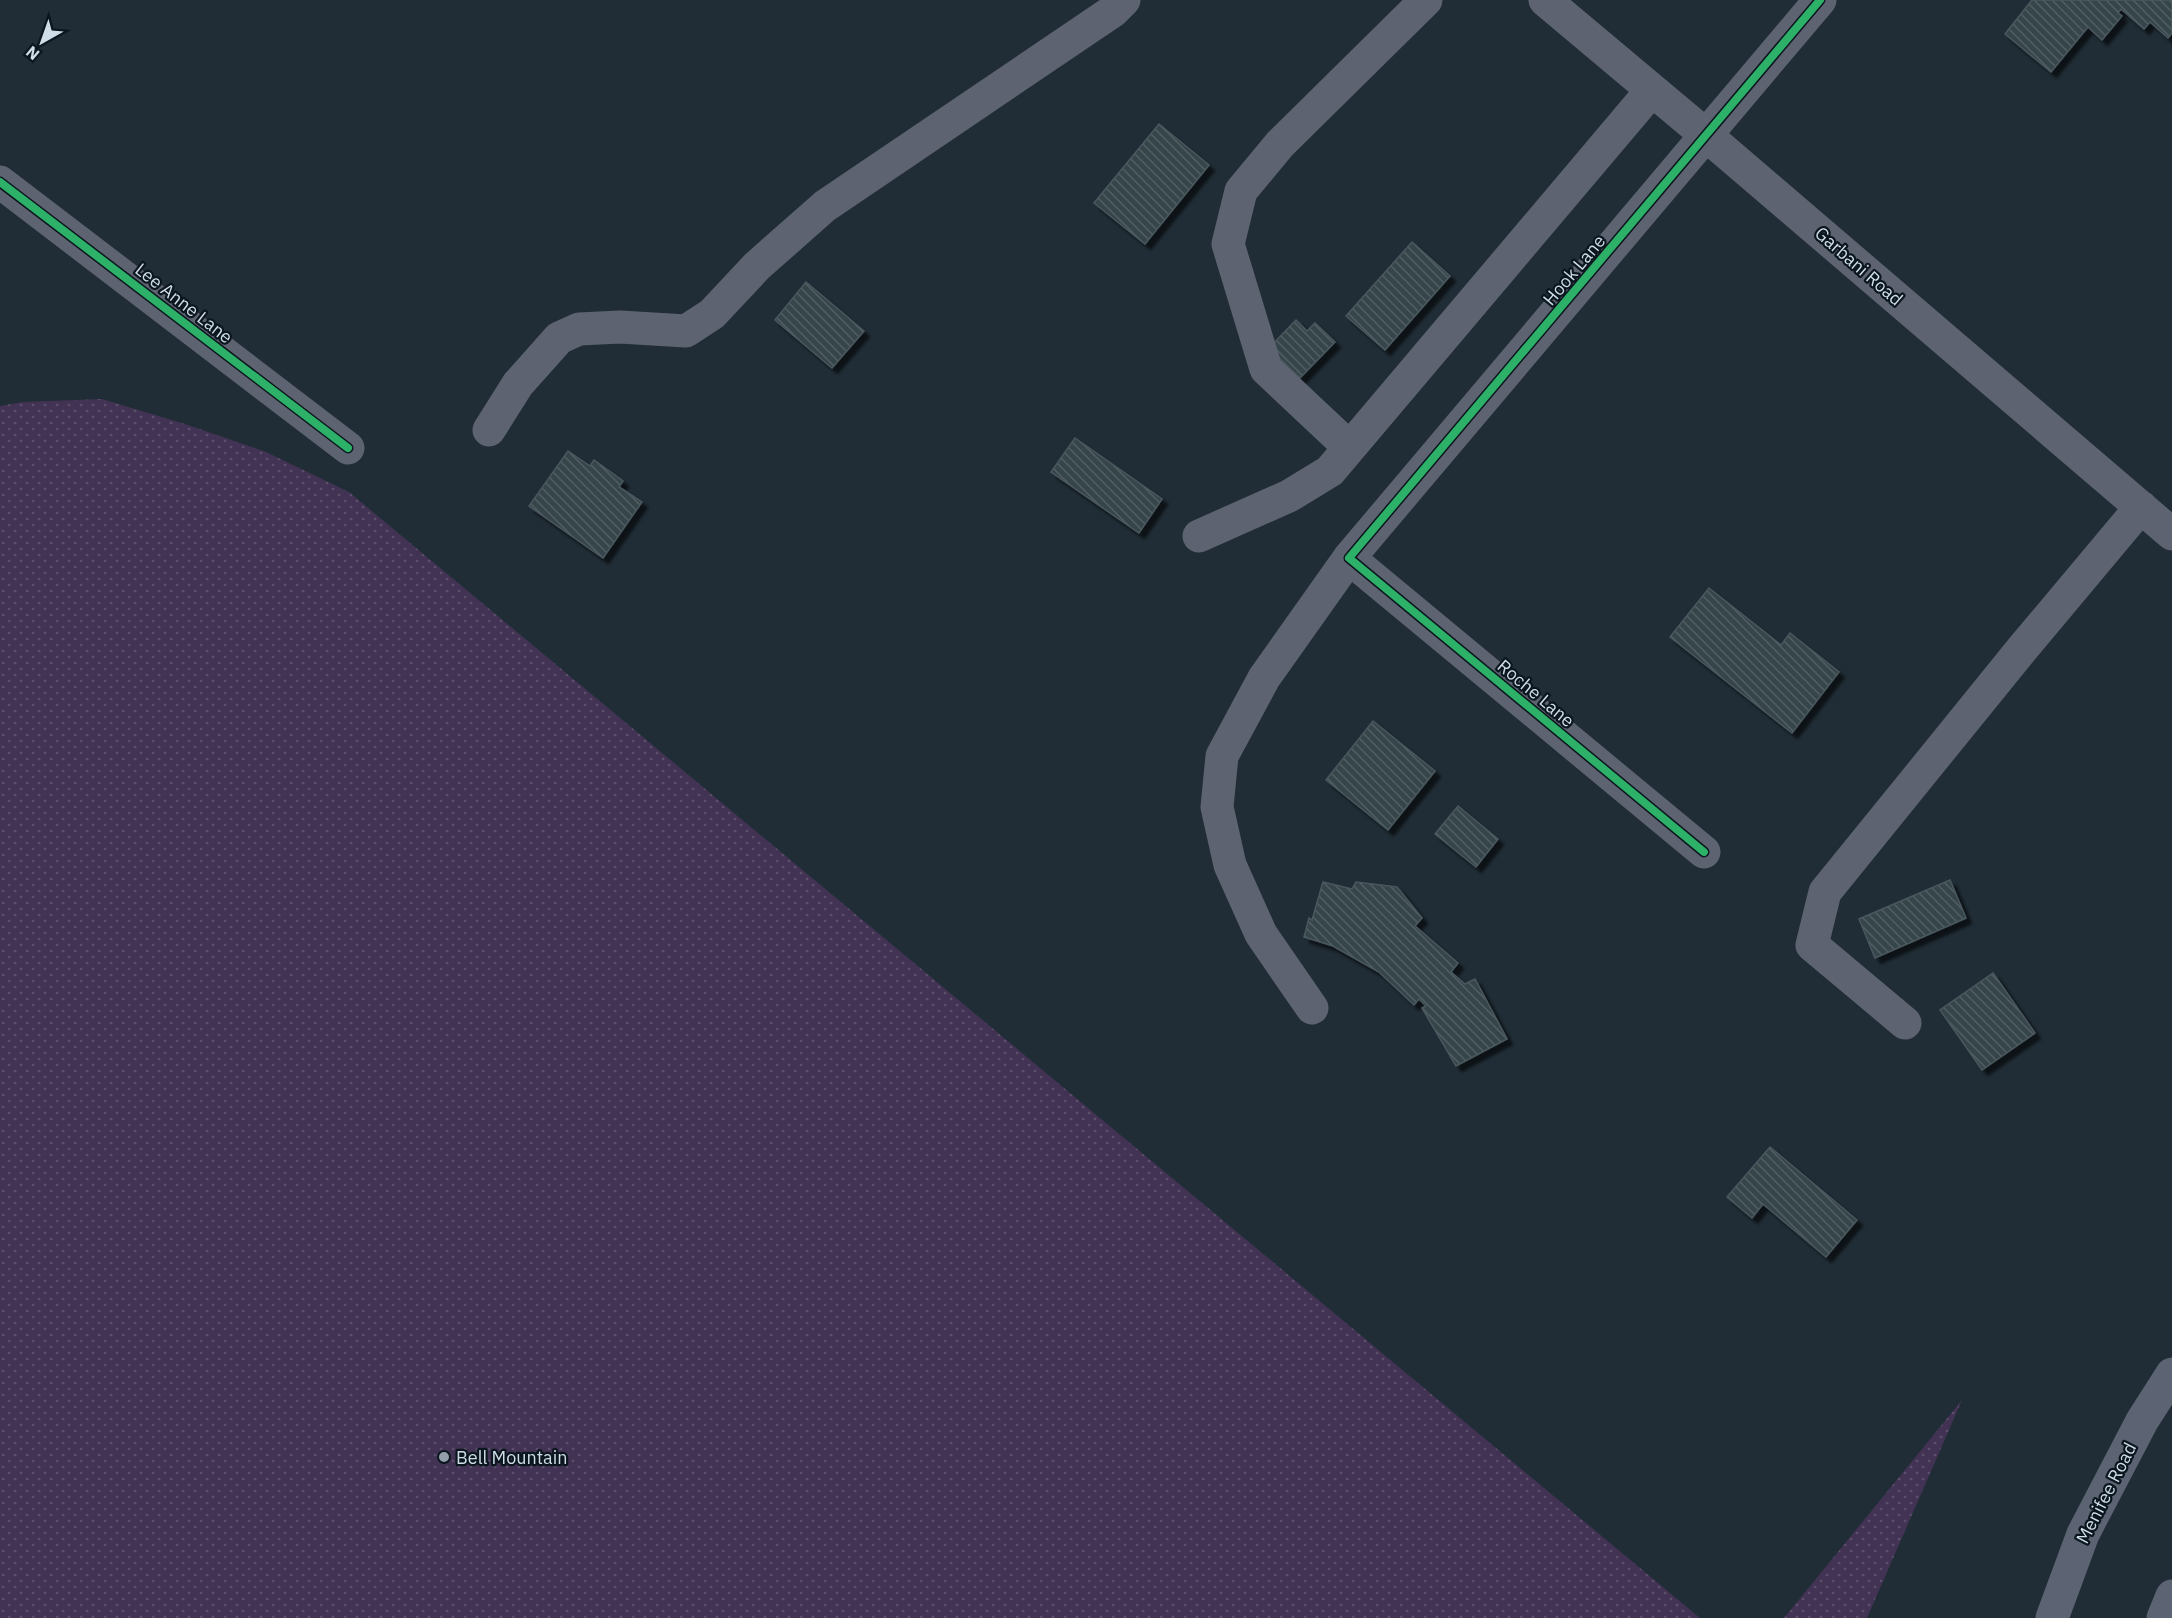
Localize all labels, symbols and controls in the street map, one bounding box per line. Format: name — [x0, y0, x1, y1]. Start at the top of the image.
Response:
north arrow — [12, 12, 72, 72]
text: N — [21, 42, 43, 65]
street label: Garbani Road — [1810, 222, 1908, 310]
street label: Hook Lane — [1538, 230, 1610, 310]
street label: Lee Anne Lane — [131, 258, 238, 348]
street label: Roche Lane — [1493, 654, 1579, 732]
street label: Menifee Road — [2071, 1439, 2141, 1547]
place label: Bell Mountain — [456, 1446, 567, 1469]
marker: Bell Mountain — [437, 1450, 451, 1464]

